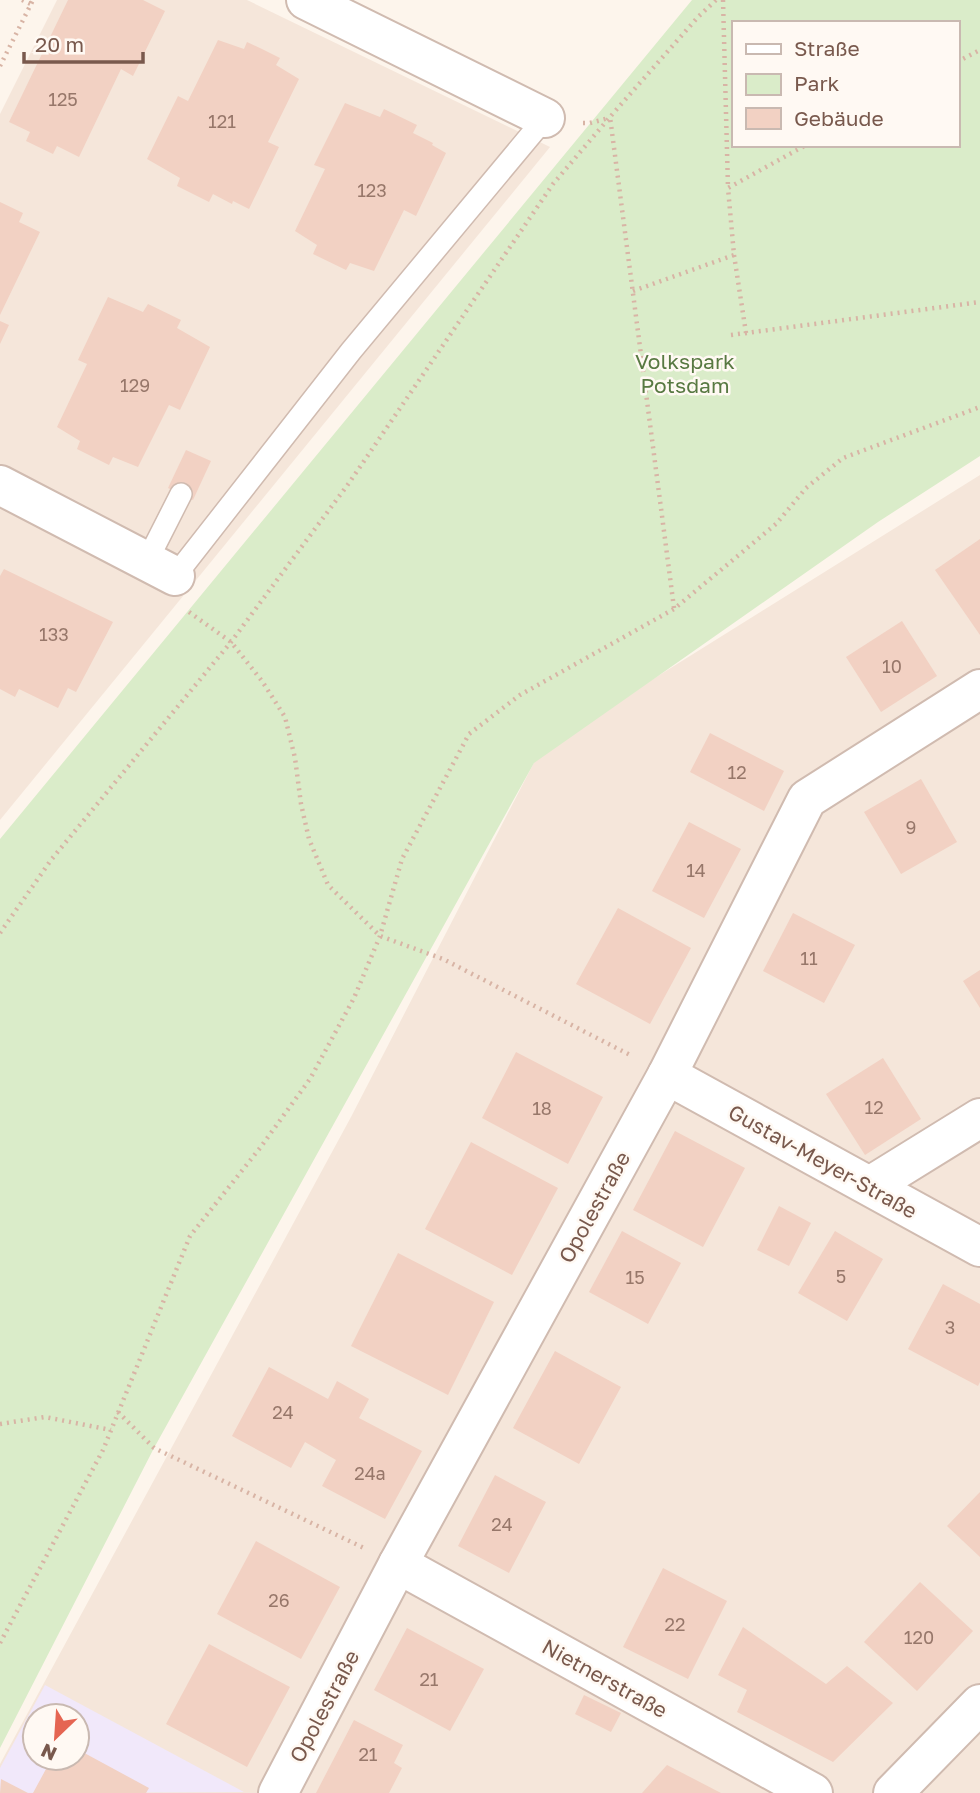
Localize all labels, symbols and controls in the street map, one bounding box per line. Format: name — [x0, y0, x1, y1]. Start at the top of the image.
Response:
scale bar — [24, 21, 144, 65]
legend — [732, 21, 959, 147]
text: 20 m — [35, 31, 84, 57]
text: Straße — [794, 35, 860, 61]
text: Park — [794, 70, 840, 96]
house number: 125 — [48, 88, 78, 110]
text: Gebäude — [794, 105, 884, 131]
house number: 121 — [208, 110, 236, 132]
house number: 123 — [357, 179, 387, 201]
park label: Volkspark Potsdam — [635, 348, 735, 398]
house number: 129 — [120, 374, 150, 396]
house number: 133 — [39, 623, 69, 645]
house number: 10 — [882, 655, 902, 677]
house number: 12 — [727, 761, 747, 783]
house number: 9 — [906, 816, 916, 838]
house number: 14 — [686, 859, 706, 881]
house number: 11 — [800, 947, 818, 969]
house number: 12 — [864, 1096, 884, 1118]
house number: 18 — [532, 1097, 552, 1119]
street label: Gustav-Meyer-Straße — [724, 1098, 922, 1224]
street label: Opolestraße — [553, 1147, 635, 1267]
house number: 5 — [836, 1265, 846, 1287]
house number: 15 — [625, 1266, 645, 1288]
house number: 3 — [945, 1316, 955, 1338]
house number: 24 — [272, 1401, 294, 1423]
house number: 24a — [354, 1462, 386, 1484]
house number: 24 — [491, 1513, 513, 1535]
house number: 26 — [268, 1589, 290, 1611]
house number: 22 — [665, 1613, 685, 1635]
house number: 120 — [904, 1626, 934, 1648]
street label: Nietnerstraße — [538, 1633, 672, 1723]
street label: Opolestraße — [284, 1645, 364, 1767]
house number: 21 — [419, 1668, 439, 1690]
north arrow — [21, 1702, 91, 1772]
text: N — [37, 1739, 60, 1766]
house number: 21 — [358, 1743, 378, 1765]

